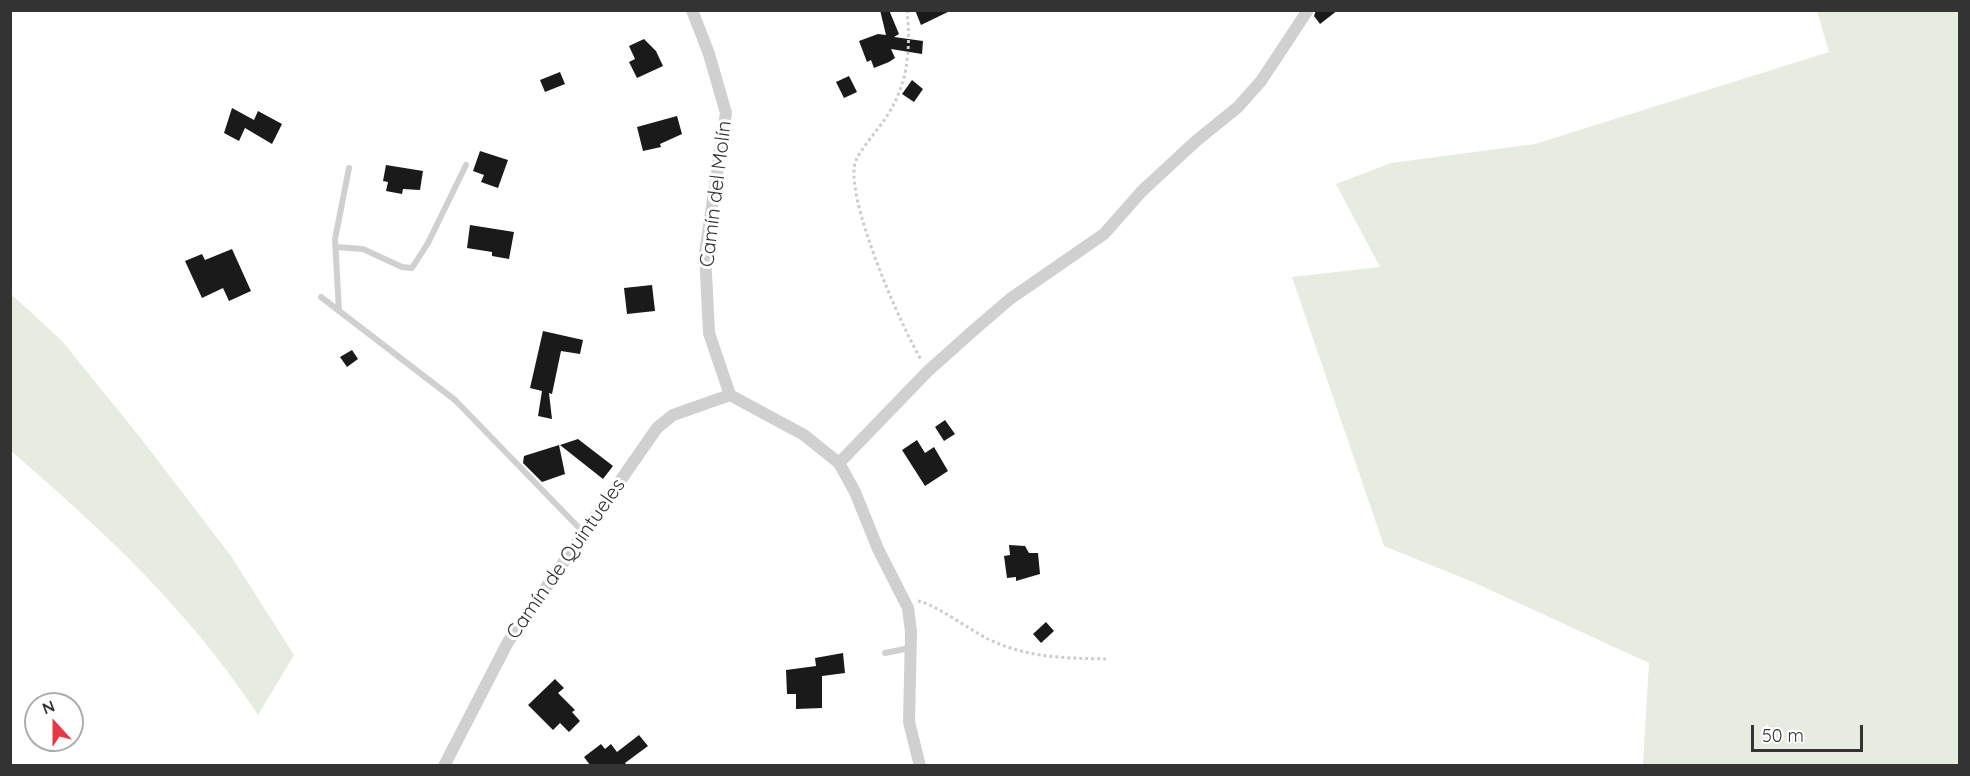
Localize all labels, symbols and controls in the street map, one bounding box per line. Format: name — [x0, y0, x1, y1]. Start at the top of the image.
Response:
street label: Camín del Molín — [695, 119, 737, 269]
street label: Camín de Quintueles — [501, 474, 631, 644]
north arrow — [24, 692, 84, 752]
text: N — [39, 696, 57, 719]
scale bar — [1754, 713, 1866, 751]
text: 50 m — [1762, 724, 1804, 747]

